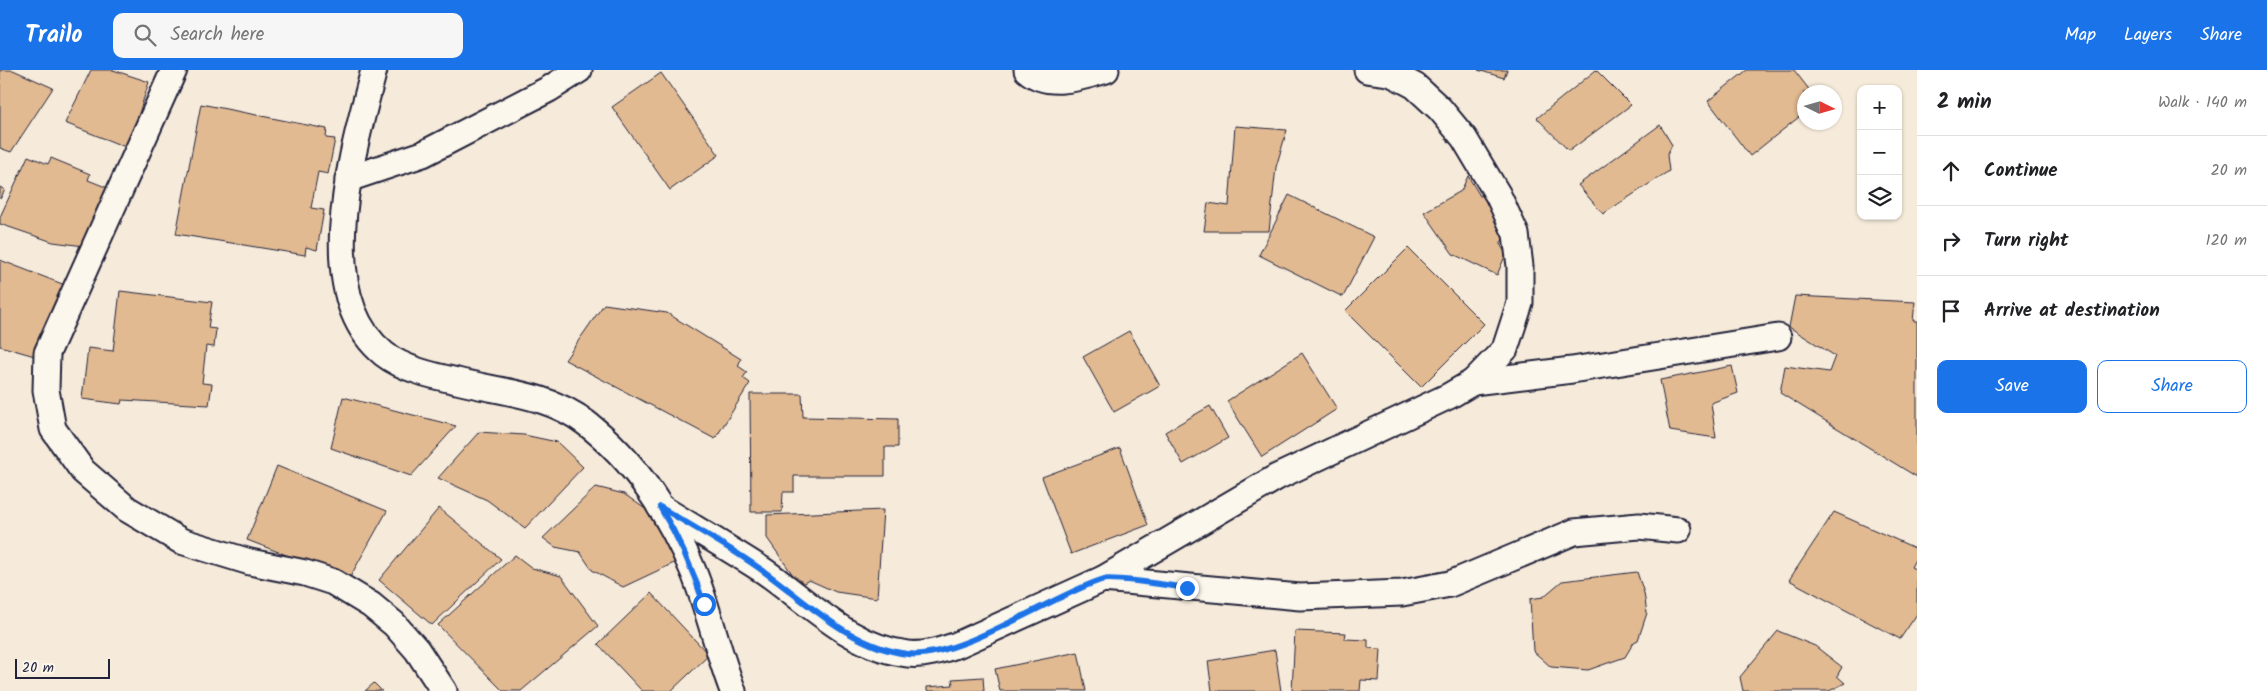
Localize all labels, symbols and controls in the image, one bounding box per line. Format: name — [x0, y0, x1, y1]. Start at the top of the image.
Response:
search box — [113, 13, 463, 58]
text: Trailo — [25, 16, 83, 55]
text: Search here — [171, 20, 264, 50]
icon: search — [131, 21, 159, 49]
text: Map — [2065, 21, 2096, 50]
text: Layers — [2124, 21, 2172, 50]
text: Share — [2200, 21, 2242, 50]
north arrow — [1797, 85, 1842, 130]
map controls — [1857, 85, 1902, 220]
button: + — [1857, 85, 1902, 130]
text: 2 min — [1937, 86, 1992, 119]
text: Walk · 140 m — [2158, 90, 2247, 115]
button: − — [1857, 130, 1902, 175]
text: Continue — [1984, 156, 2057, 186]
icon: ahead — [1937, 157, 1965, 185]
text: 20 m — [2211, 158, 2247, 183]
button: layers — [1857, 175, 1902, 220]
text: Turn right — [1984, 226, 2069, 256]
icon: right — [1937, 227, 1965, 255]
text: 120 m — [2206, 228, 2247, 253]
text: Arrive at destination — [1984, 296, 2160, 326]
icon: arrive — [1937, 297, 1965, 325]
button: Save — [1937, 360, 2087, 413]
button: Share — [2097, 360, 2247, 413]
route end — [1176, 577, 1199, 600]
route start — [693, 593, 716, 616]
scale bar — [15, 656, 110, 679]
text: 20 m — [22, 657, 54, 679]

